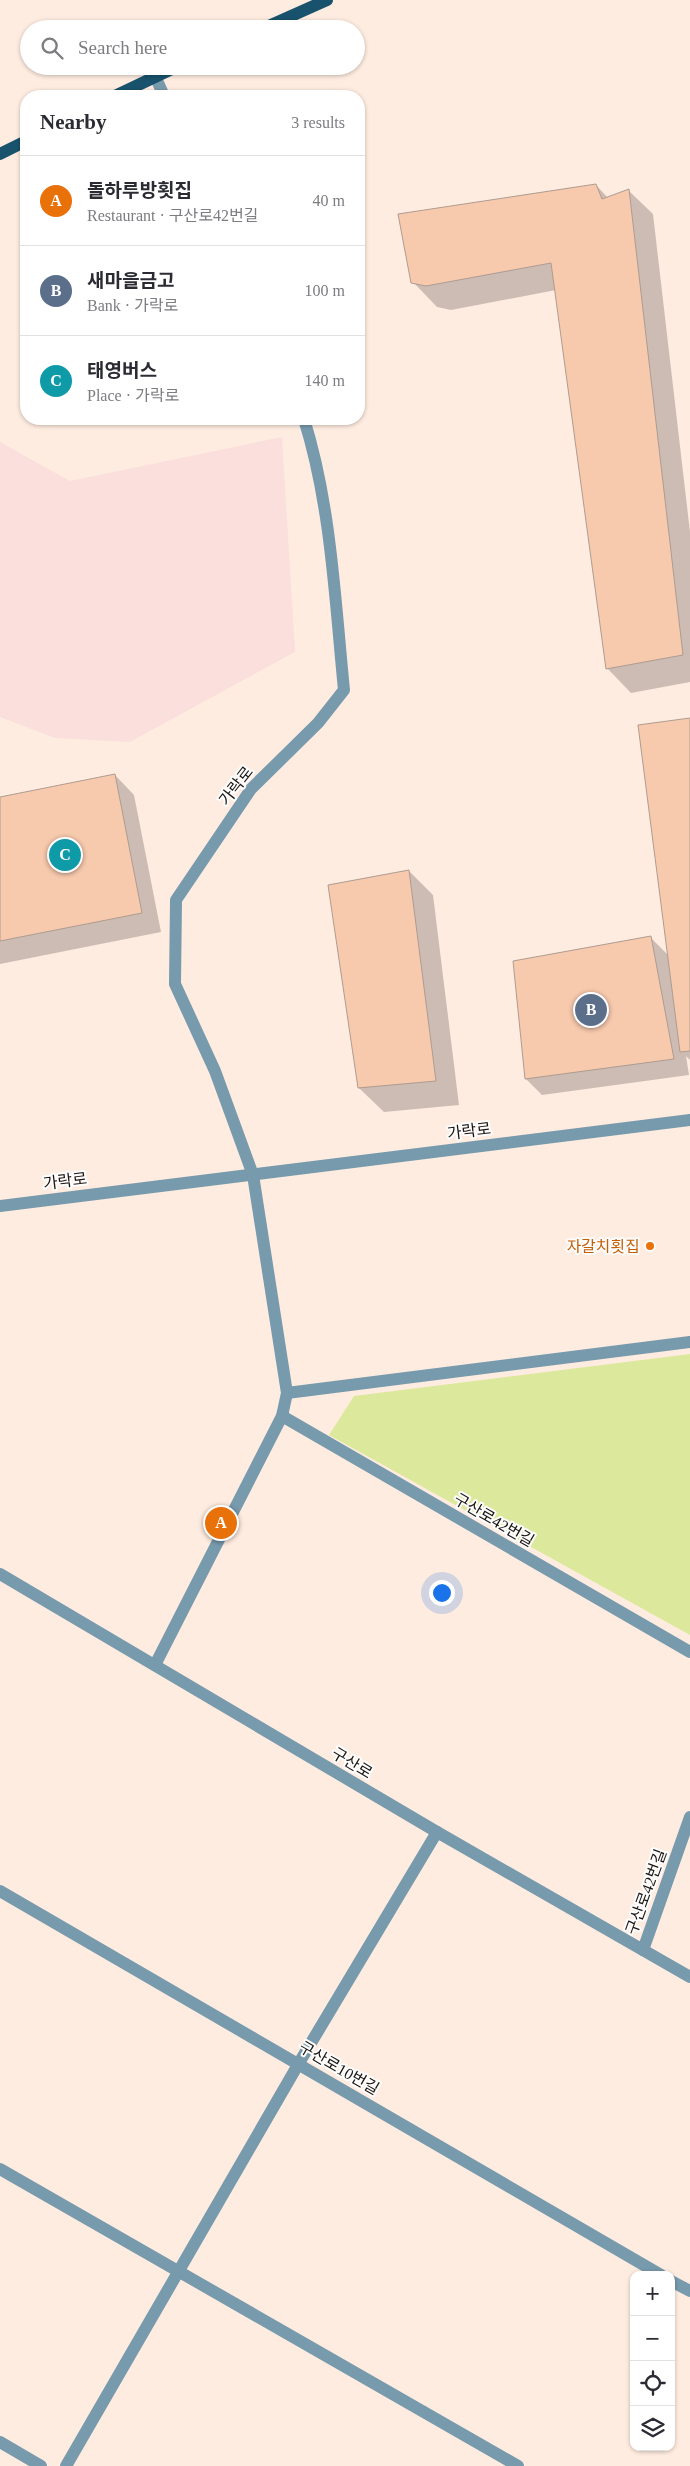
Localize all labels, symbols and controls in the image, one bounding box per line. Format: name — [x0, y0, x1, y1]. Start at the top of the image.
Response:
search box — [20, 20, 365, 75]
icon: search — [38, 34, 66, 62]
text: Search here — [78, 37, 167, 58]
text: Nearby — [40, 110, 107, 134]
text: 3 results — [291, 114, 345, 131]
text: 돌하루방횟집 — [87, 180, 192, 201]
text: A — [50, 192, 62, 209]
text: 40 m — [313, 192, 345, 209]
text: Restaurant · 구산로42번길 — [87, 207, 258, 224]
text: 새마을금고 — [87, 270, 174, 291]
text: B — [51, 282, 61, 299]
text: 100 m — [305, 282, 345, 299]
text: Bank · 가락로 — [87, 297, 178, 314]
text: 태영버스 — [87, 360, 157, 381]
text: C — [50, 372, 62, 389]
text: 140 m — [305, 372, 345, 389]
text: Place · 가락로 — [87, 387, 179, 404]
street label: 가락로 — [216, 763, 256, 809]
pin: C — [49, 836, 81, 874]
pin: B — [575, 991, 607, 1029]
street label: 가락로 — [446, 1120, 492, 1142]
street label: 가락로 — [42, 1170, 88, 1192]
place label: 자갈치횟집 — [566, 1238, 640, 1255]
marker: 자갈치횟집 — [644, 1240, 656, 1252]
street label: 구산로42번길 — [451, 1490, 537, 1550]
pin: A — [205, 1504, 237, 1542]
your location — [429, 1580, 455, 1606]
street label: 구산로 — [329, 1744, 376, 1782]
street label: 구산로42번길 — [623, 1847, 669, 1937]
street label: 구산로10번길 — [296, 2038, 382, 2098]
map controls — [630, 2271, 675, 2451]
button: + — [630, 2271, 675, 2316]
button: − — [630, 2316, 675, 2361]
button: locate — [630, 2361, 675, 2406]
button: layers — [630, 2406, 675, 2451]

